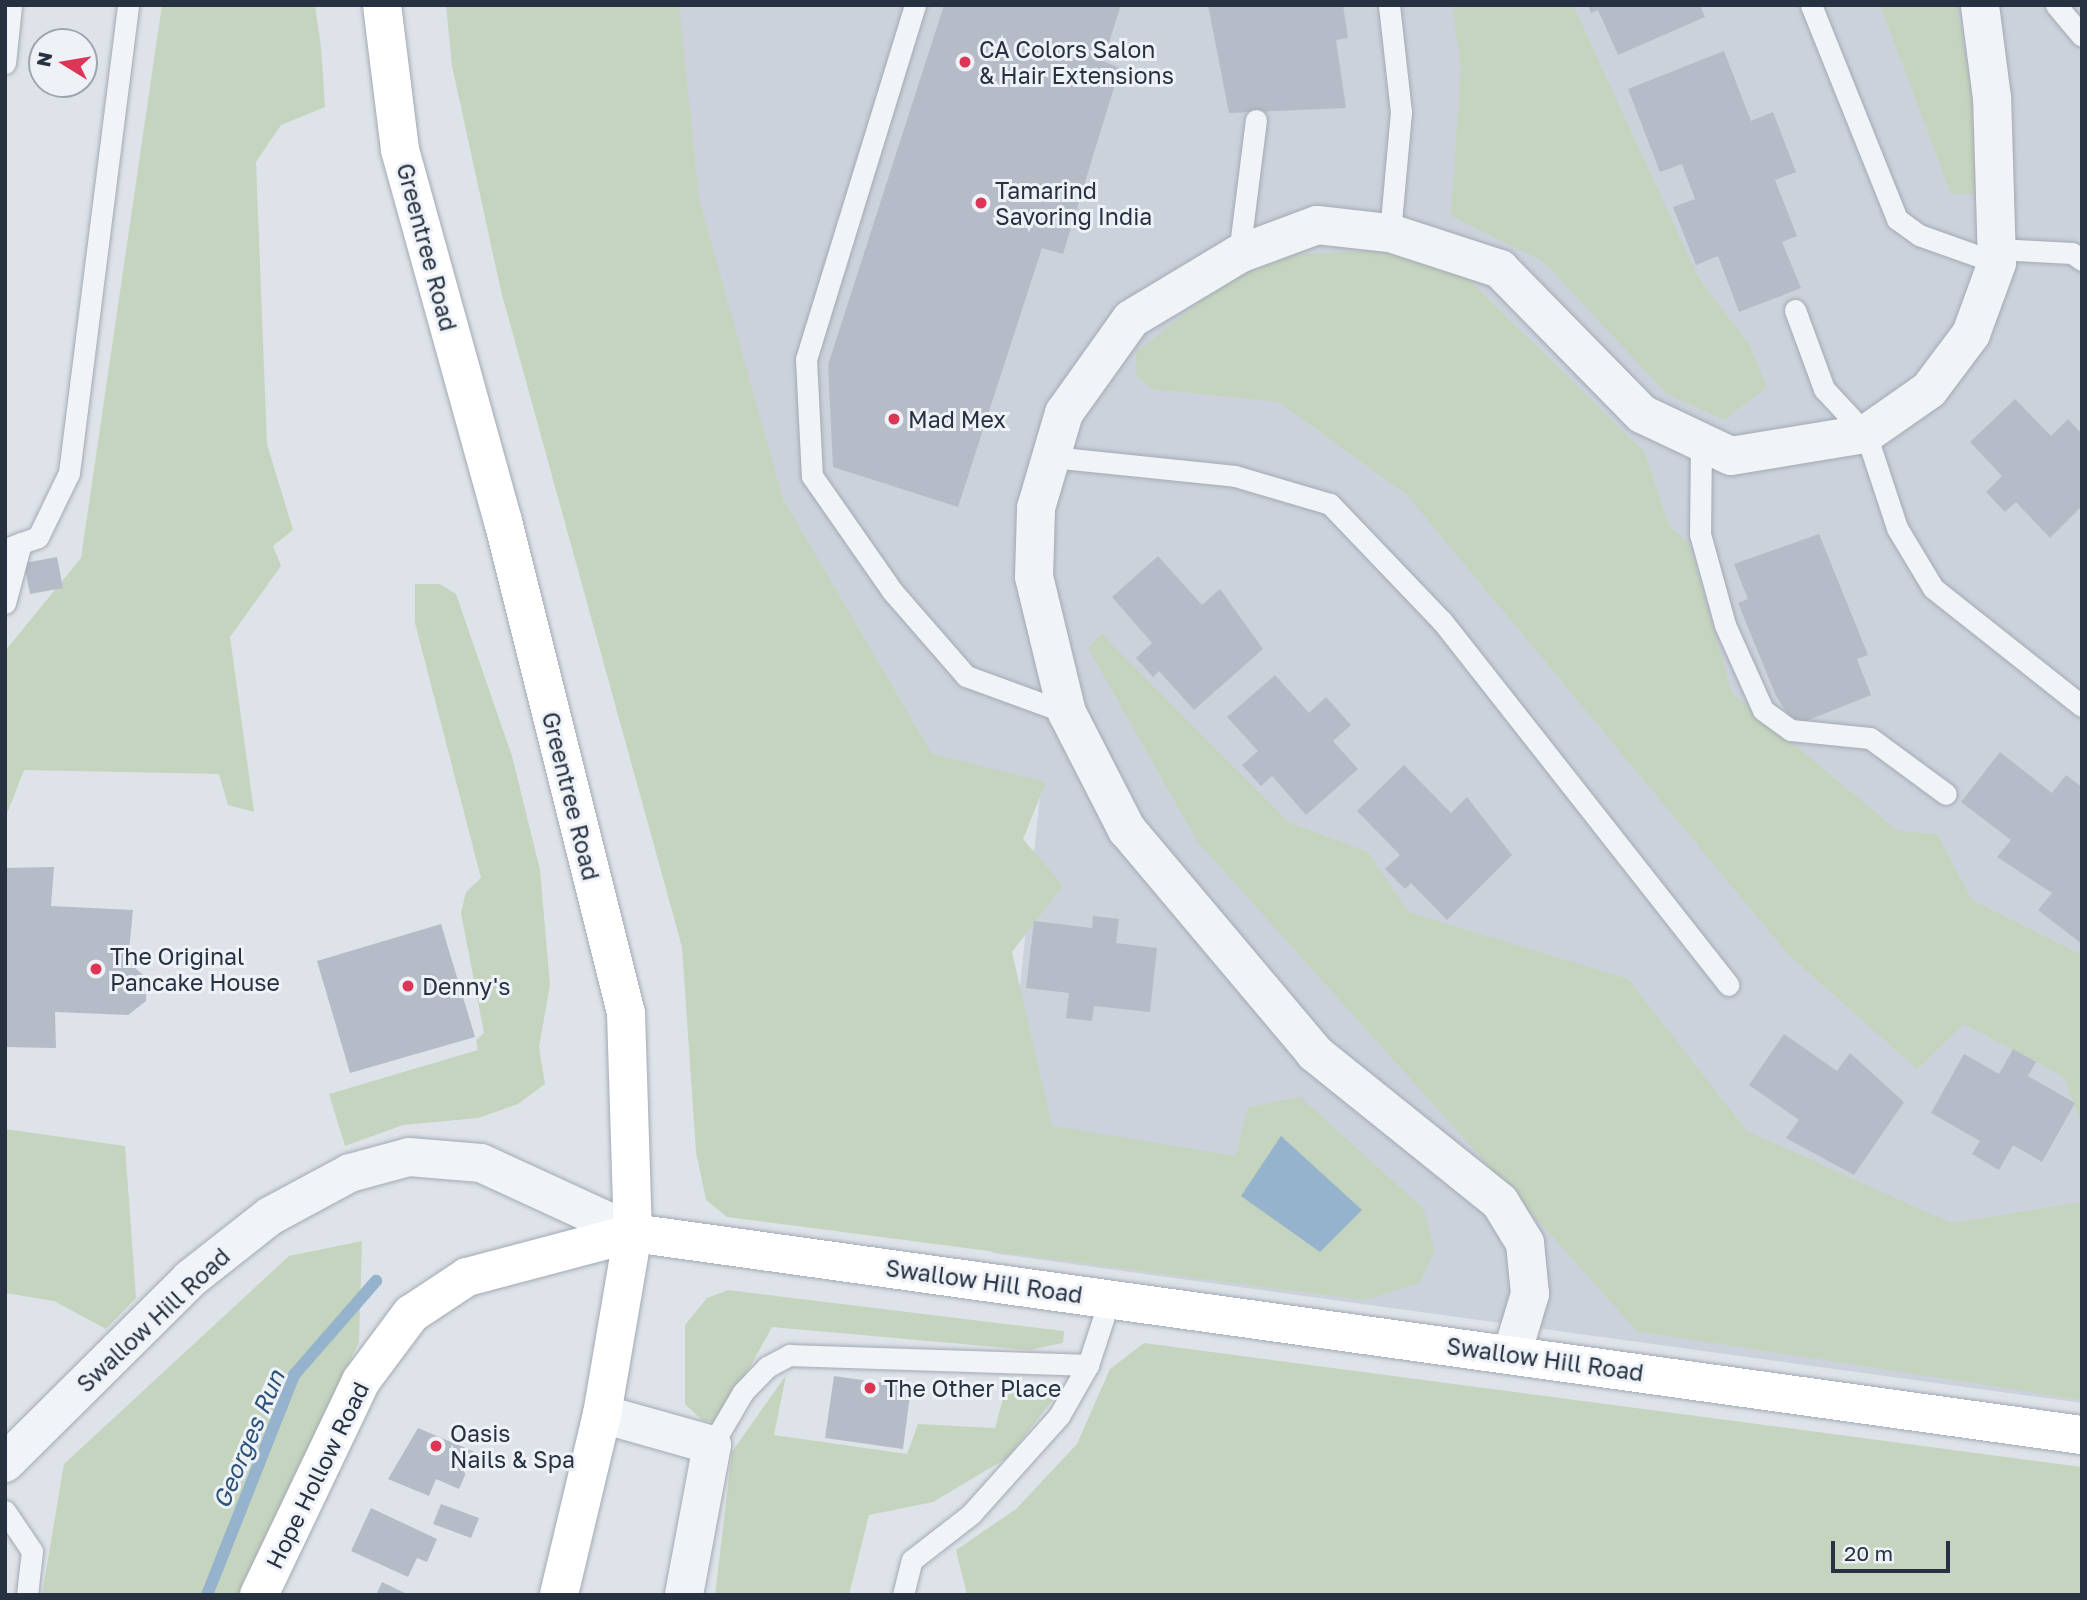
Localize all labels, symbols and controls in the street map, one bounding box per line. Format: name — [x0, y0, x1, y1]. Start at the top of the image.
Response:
north arrow — [28, 28, 98, 98]
place label: CA Colors Salon & Hair Extensions — [979, 35, 1174, 89]
text: N — [31, 50, 57, 69]
marker: CA Colors Salon & Hair Extensions — [957, 54, 973, 70]
street label: Greentree Road — [391, 160, 463, 334]
place label: Tamarind Savoring India — [995, 176, 1152, 230]
marker: Tamarind Savoring India — [973, 195, 989, 211]
place label: Mad Mex — [908, 405, 1006, 433]
marker: Mad Mex — [886, 411, 902, 427]
street label: Greentree Road — [537, 709, 605, 883]
place label: The Original Pancake House — [110, 942, 280, 996]
marker: The Original Pancake House — [88, 961, 104, 977]
place label: Denny's — [422, 972, 510, 1000]
marker: Denny's — [400, 978, 416, 994]
street label: Swallow Hill Road — [71, 1242, 235, 1398]
street label: Swallow Hill Road — [884, 1254, 1084, 1308]
street label: Swallow Hill Road — [1445, 1332, 1645, 1386]
water label: Georges Run — [206, 1366, 290, 1512]
place label: The Other Place — [884, 1374, 1061, 1402]
street label: Hope Hollow Road — [260, 1377, 374, 1573]
marker: The Other Place — [862, 1380, 878, 1396]
place label: Oasis Nails & Spa — [450, 1419, 575, 1473]
marker: Oasis Nails & Spa — [428, 1438, 444, 1454]
scale bar — [1835, 1526, 1954, 1570]
text: 20 m — [1844, 1540, 1893, 1566]

